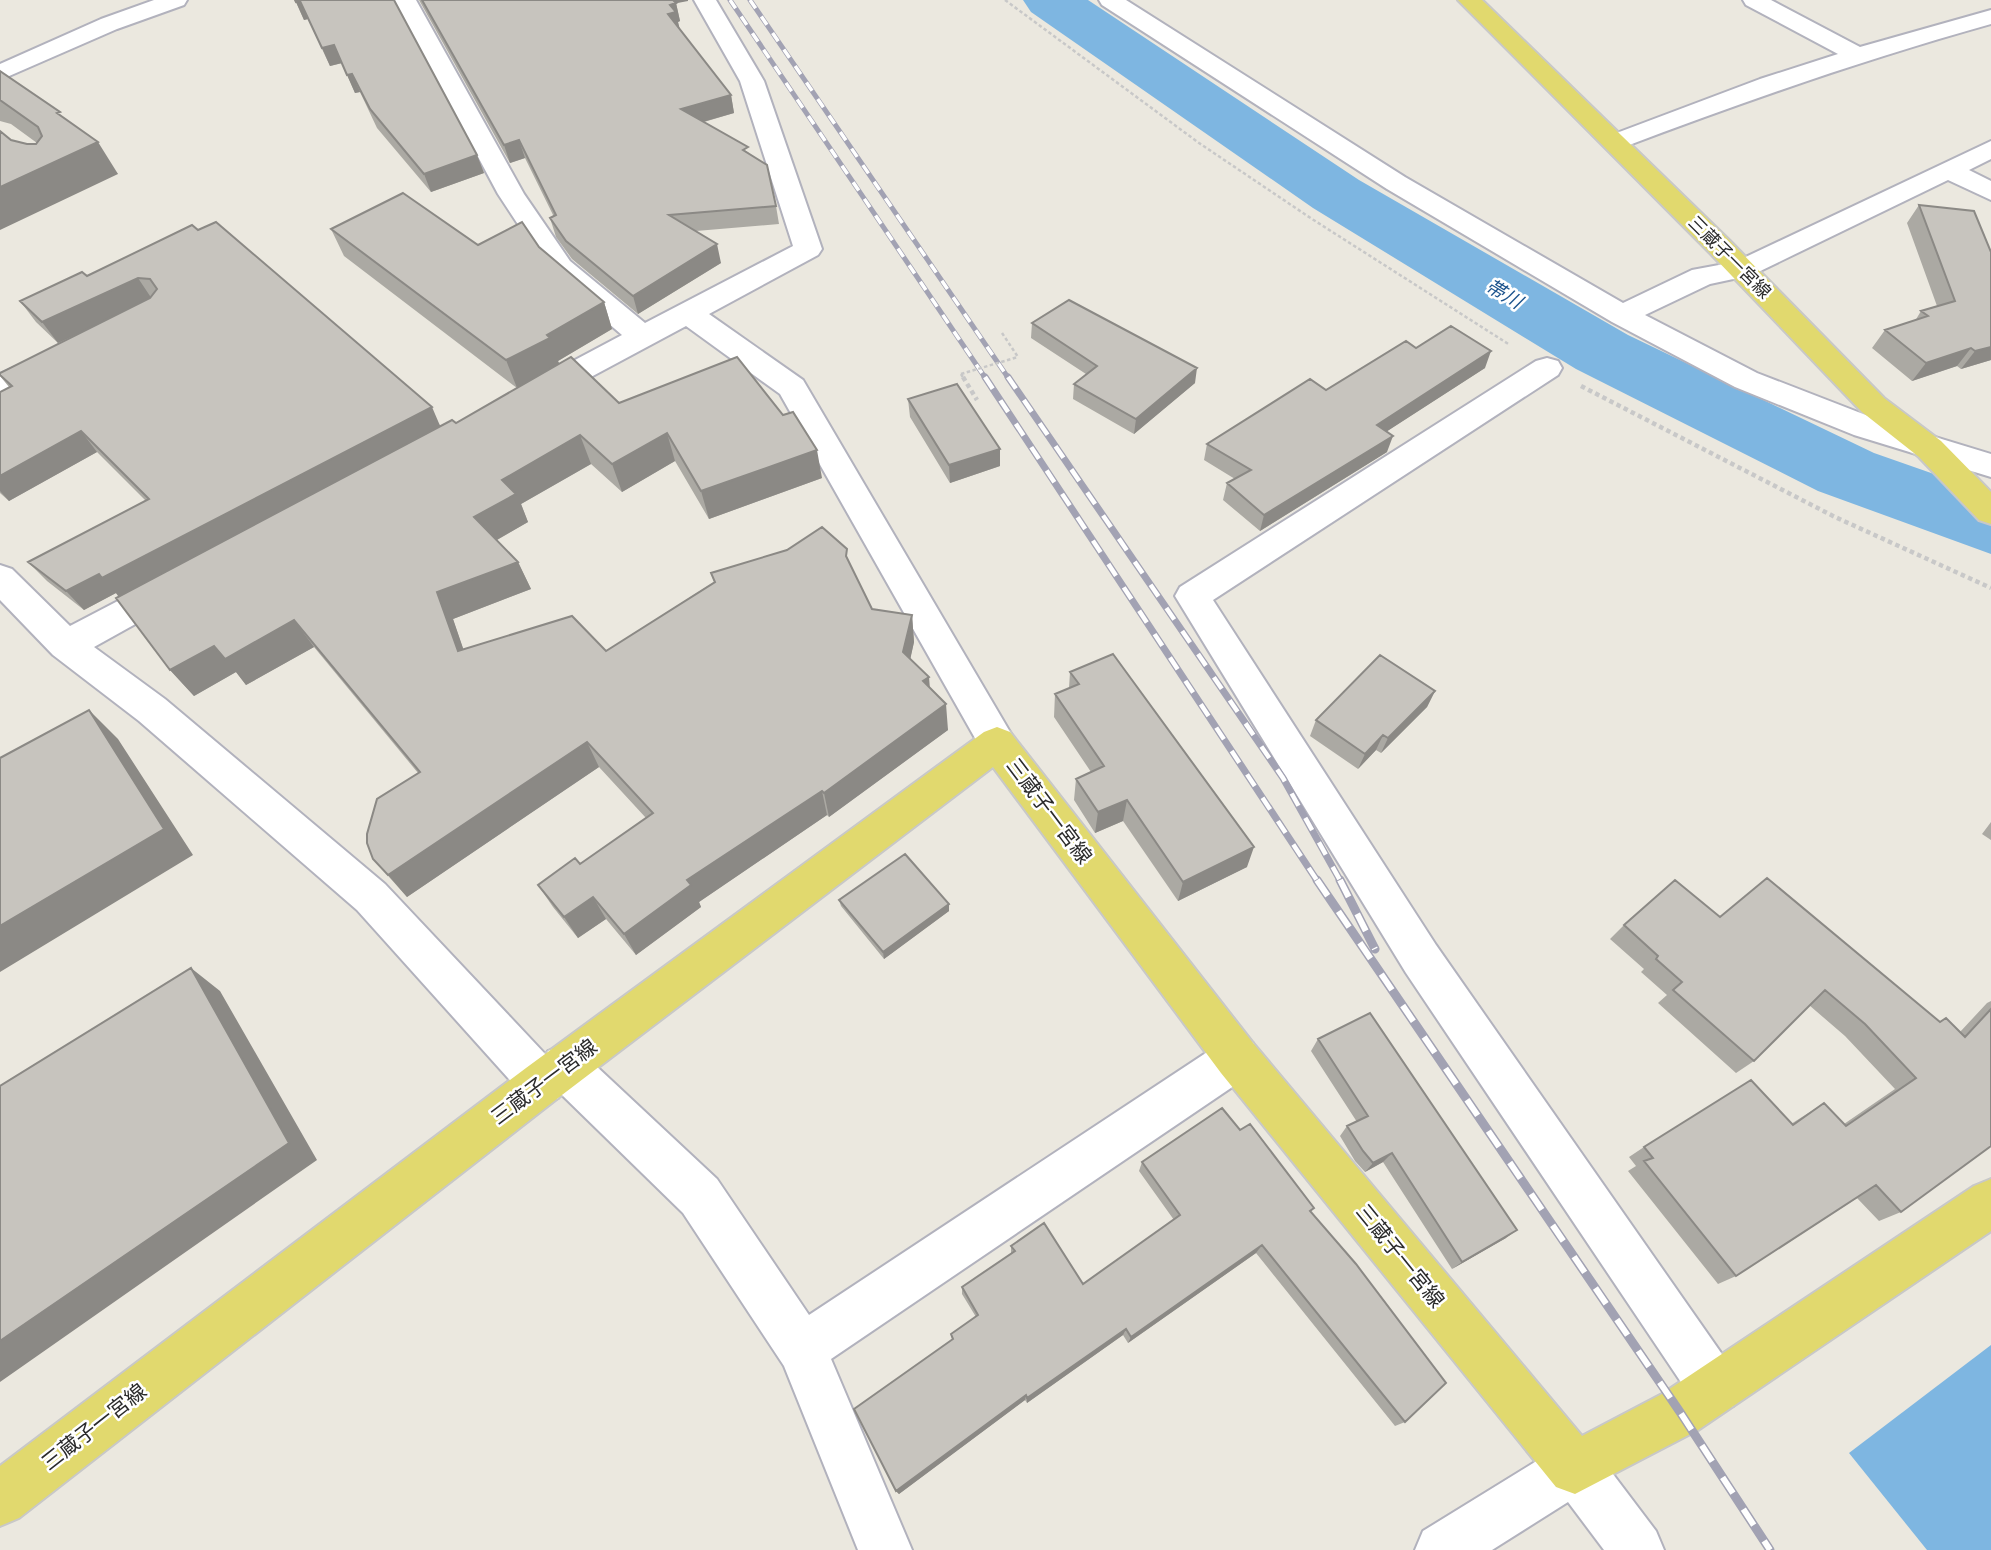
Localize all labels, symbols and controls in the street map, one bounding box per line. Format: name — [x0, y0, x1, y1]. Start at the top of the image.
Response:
street label: 三蔵子一宮線 — [1684, 211, 1776, 303]
water label: 帯川 — [1482, 274, 1528, 315]
street label: 三蔵子一宮線 — [1002, 753, 1096, 869]
street label: 三蔵子一宮線 — [486, 1035, 602, 1129]
street label: 三蔵子一宮線 — [1351, 1199, 1449, 1313]
street label: 三蔵子一宮線 — [37, 1379, 151, 1475]

